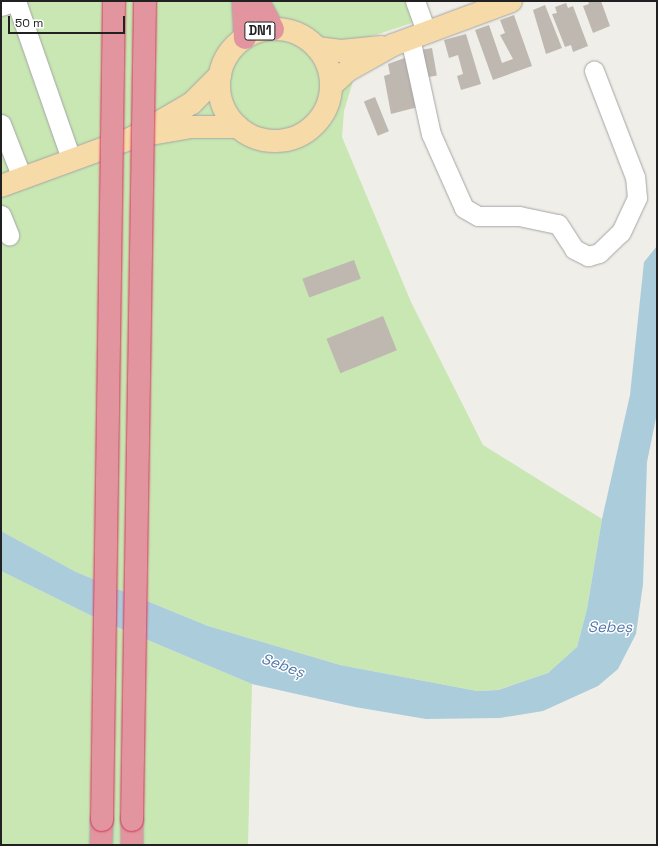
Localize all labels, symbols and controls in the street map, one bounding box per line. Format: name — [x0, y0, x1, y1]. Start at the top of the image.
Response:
scale bar — [10, 8, 127, 34]
text: 50 m — [15, 15, 43, 31]
road number: DN1 — [244, 20, 276, 42]
water label: Sebeș — [588, 618, 632, 636]
water label: Sebeș — [259, 649, 307, 681]

